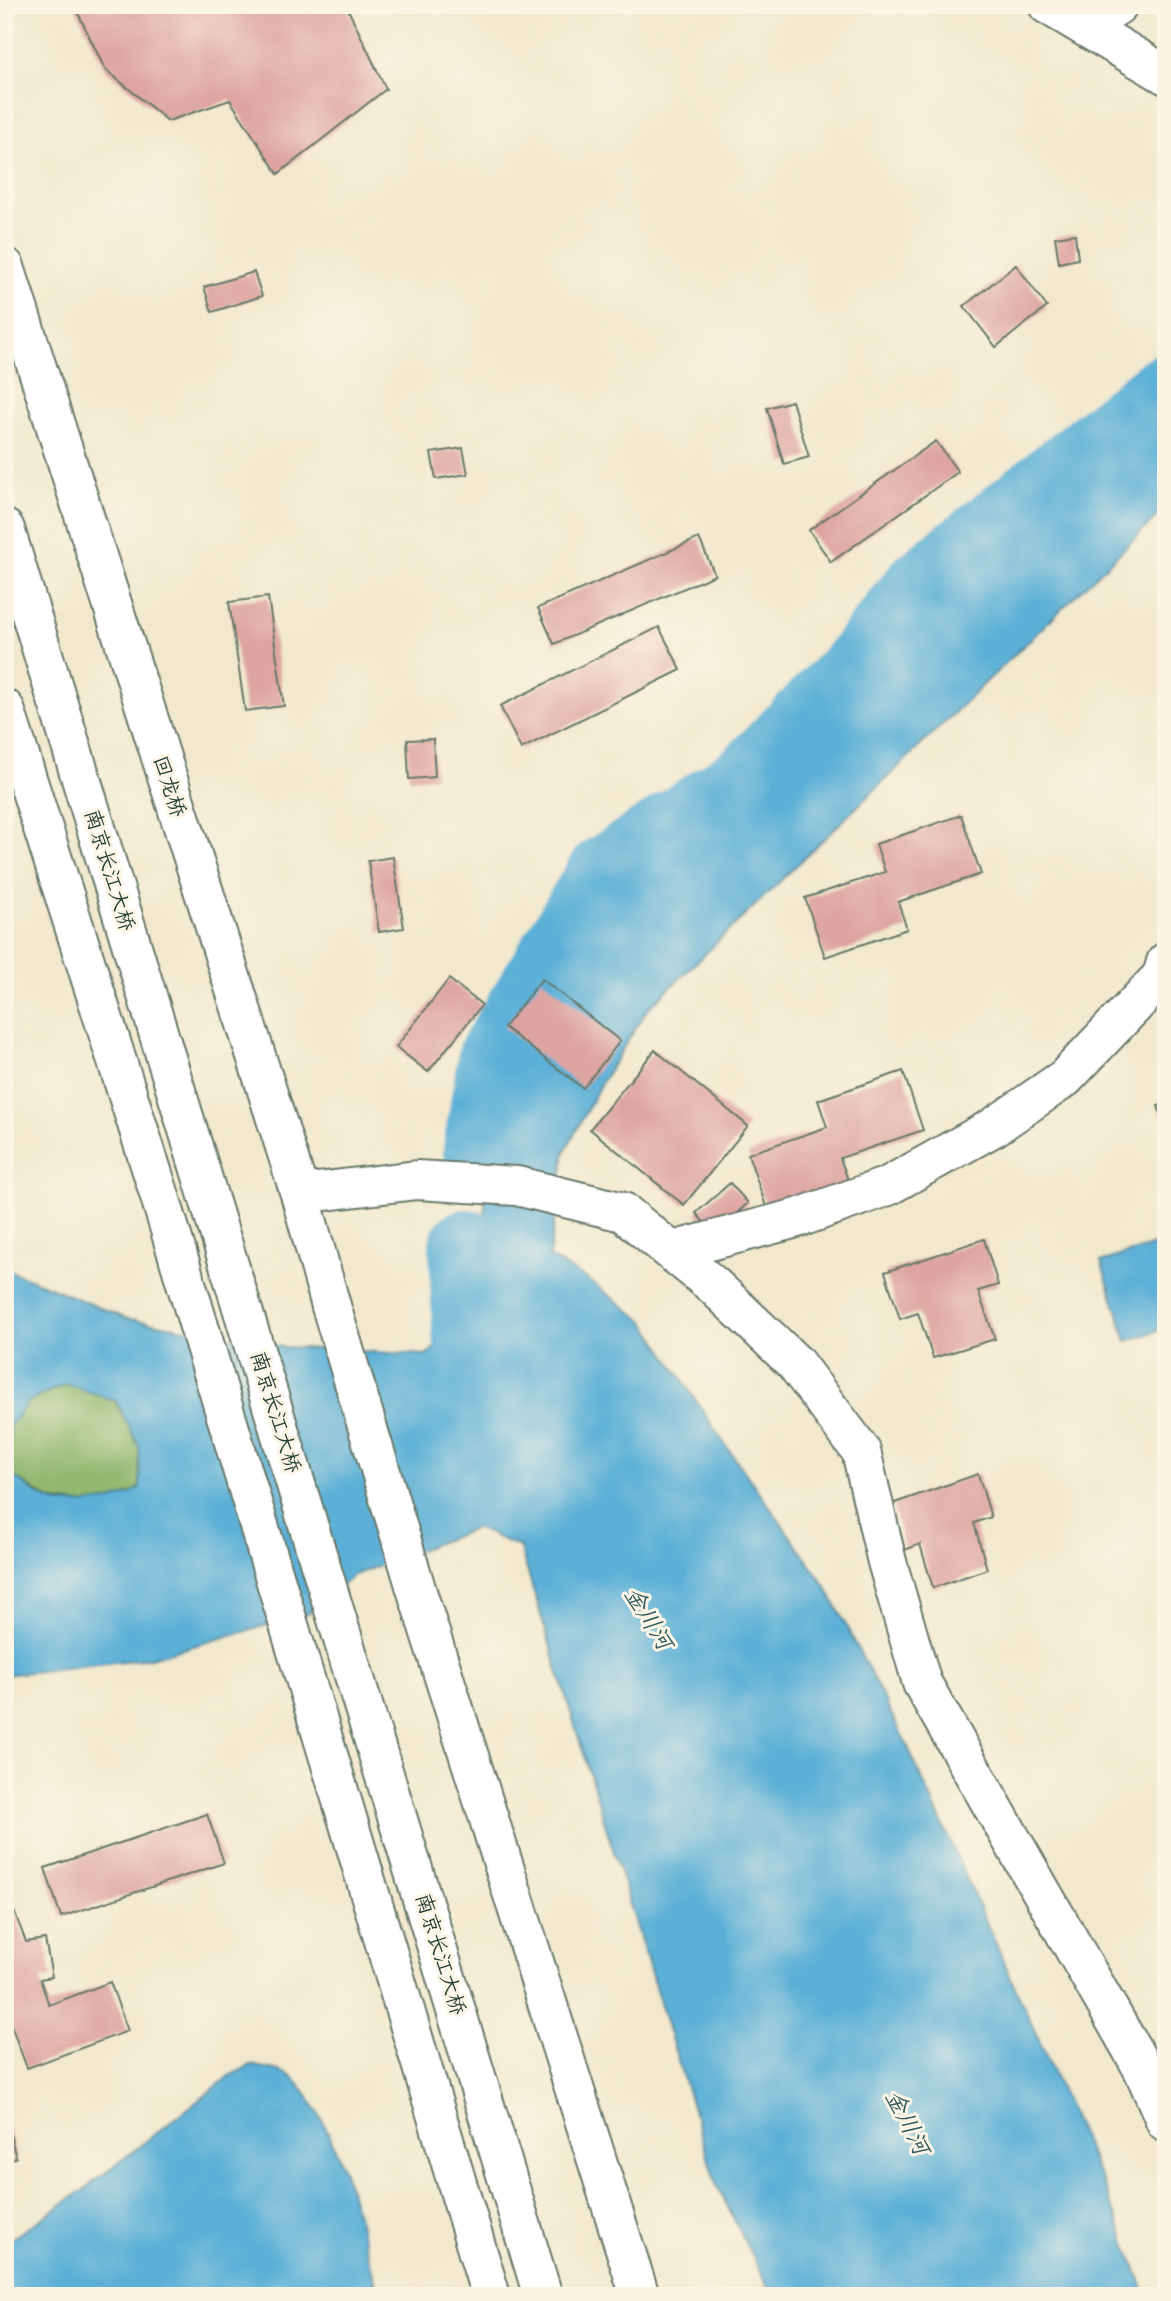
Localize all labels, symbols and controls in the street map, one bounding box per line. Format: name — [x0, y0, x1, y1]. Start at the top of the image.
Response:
street label: 回龙桥 — [146, 752, 193, 821]
street label: 南京长江大桥 — [77, 806, 142, 935]
street label: 南京长江大桥 — [243, 1348, 308, 1477]
water label: 金川河 — [616, 1581, 682, 1660]
street label: 南京长江大桥 — [408, 1890, 473, 2019]
water label: 金川河 — [877, 2084, 939, 2164]

